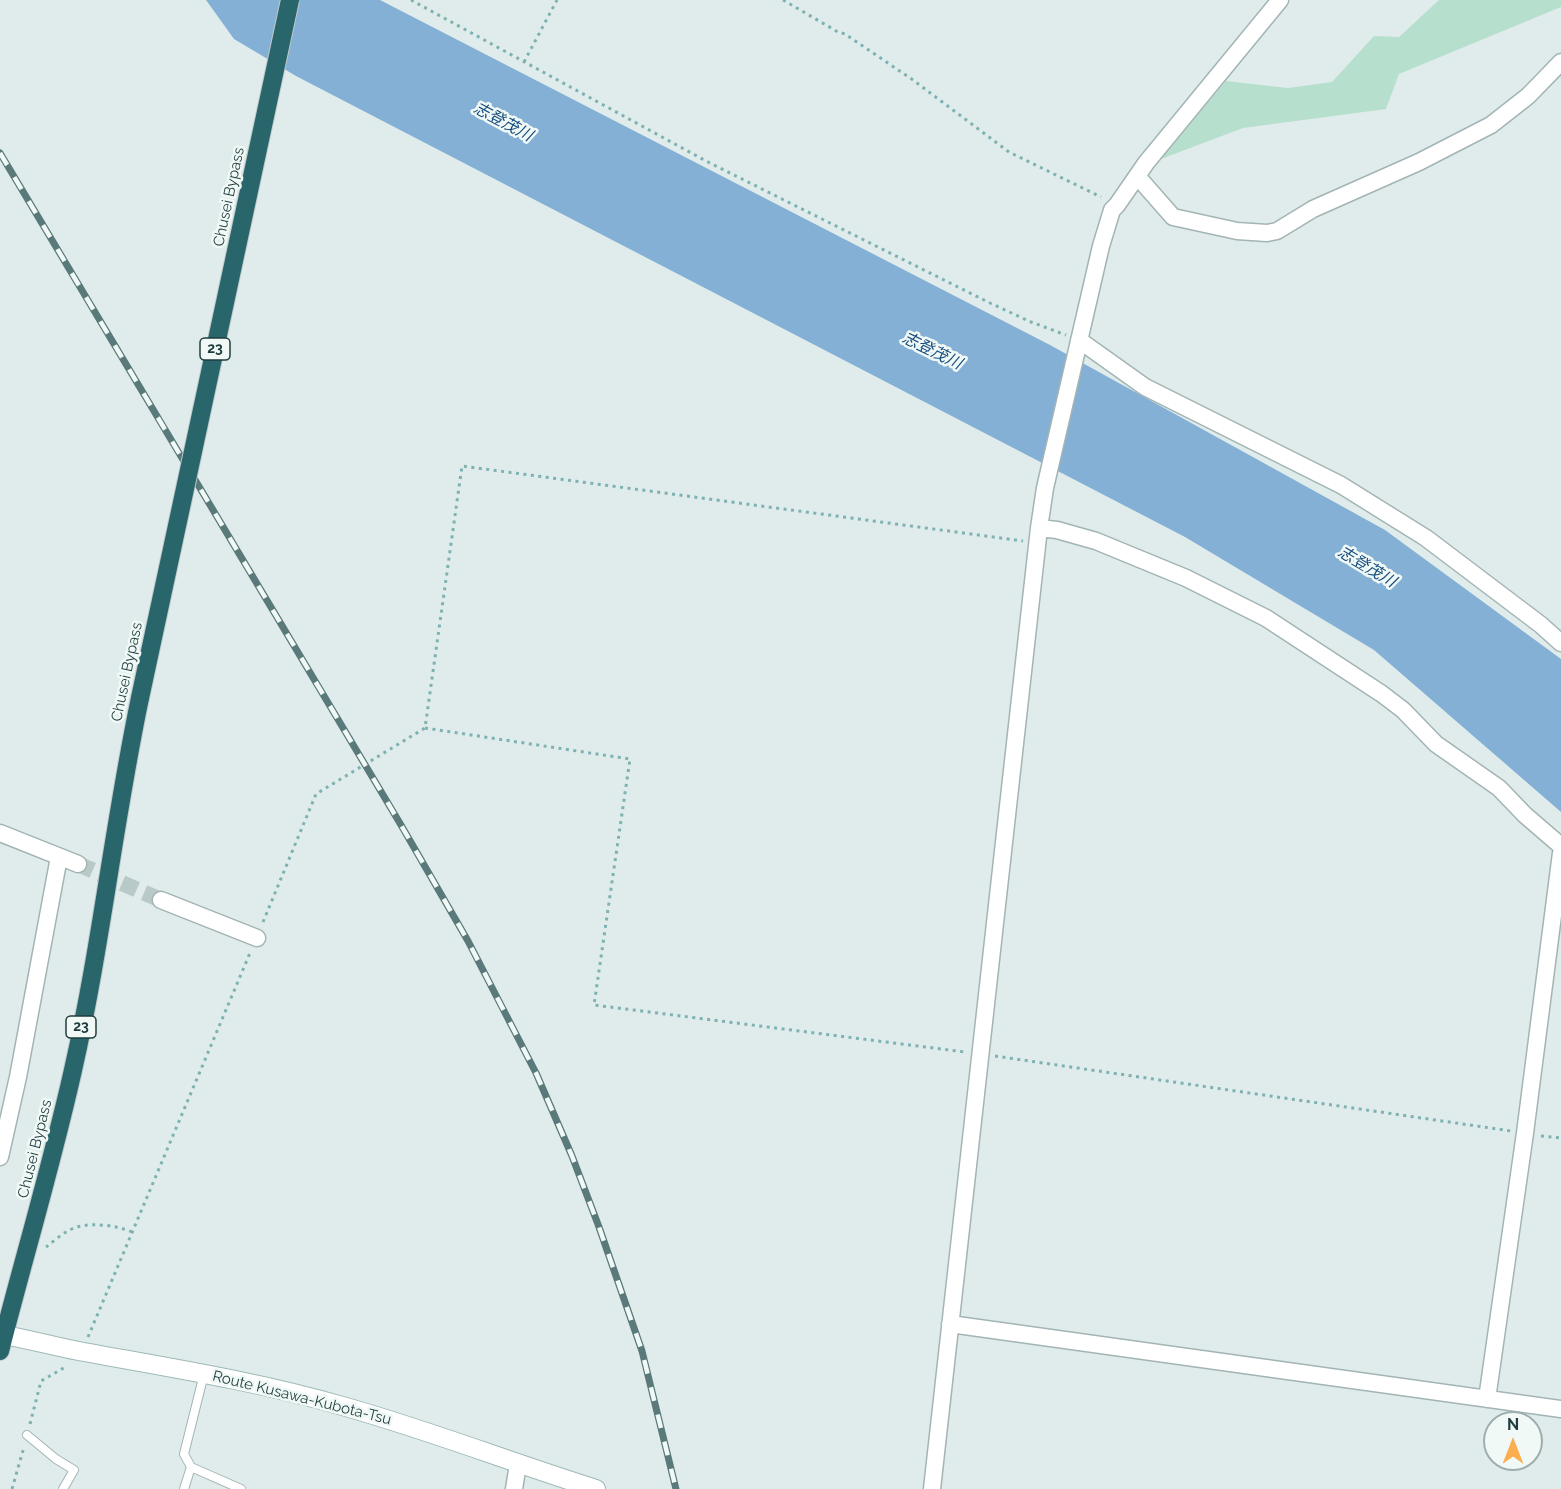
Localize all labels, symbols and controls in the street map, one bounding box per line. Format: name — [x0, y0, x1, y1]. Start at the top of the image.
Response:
water label: 志登茂川 — [470, 99, 536, 145]
street label: Chusei Bypass — [210, 146, 248, 248]
water label: 志登茂川 — [899, 328, 965, 374]
road number: 23 — [200, 338, 230, 360]
water label: 志登茂川 — [1335, 542, 1399, 592]
street label: Chusei Bypass — [108, 621, 146, 723]
road number: 23 — [66, 1016, 96, 1038]
street label: Chusei Bypass — [14, 1098, 56, 1200]
street label: Route Kusawa-Kubota-Tsu — [211, 1367, 393, 1429]
north arrow — [1483, 1411, 1543, 1471]
text: N — [1507, 1415, 1519, 1434]

